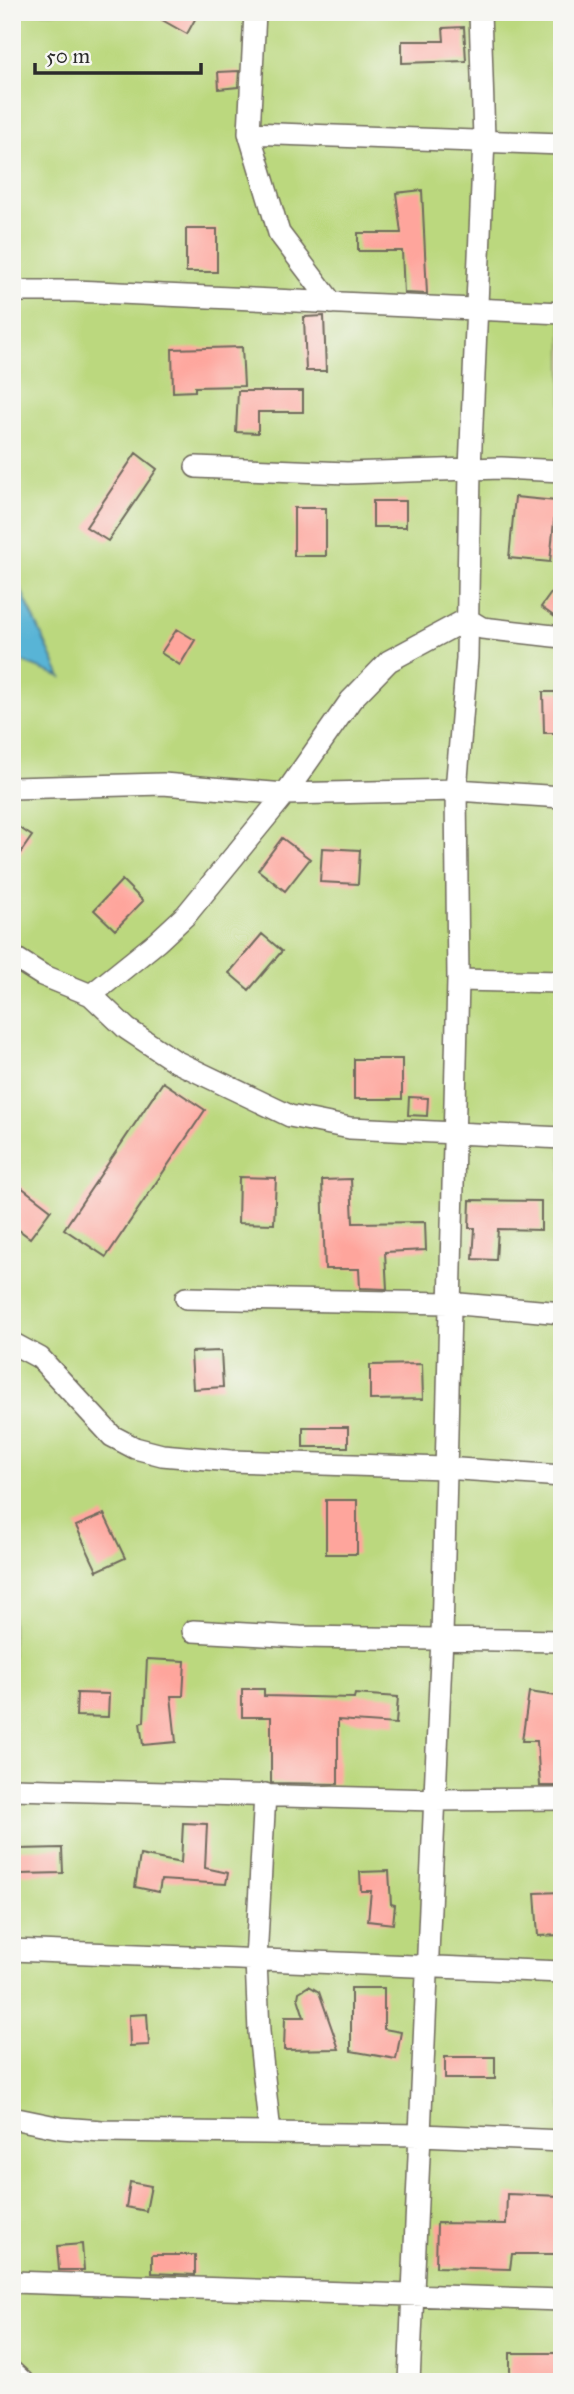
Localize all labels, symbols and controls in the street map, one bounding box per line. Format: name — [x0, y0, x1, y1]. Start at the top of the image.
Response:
scale bar — [35, 32, 201, 76]
text: 50 m — [46, 43, 91, 69]

